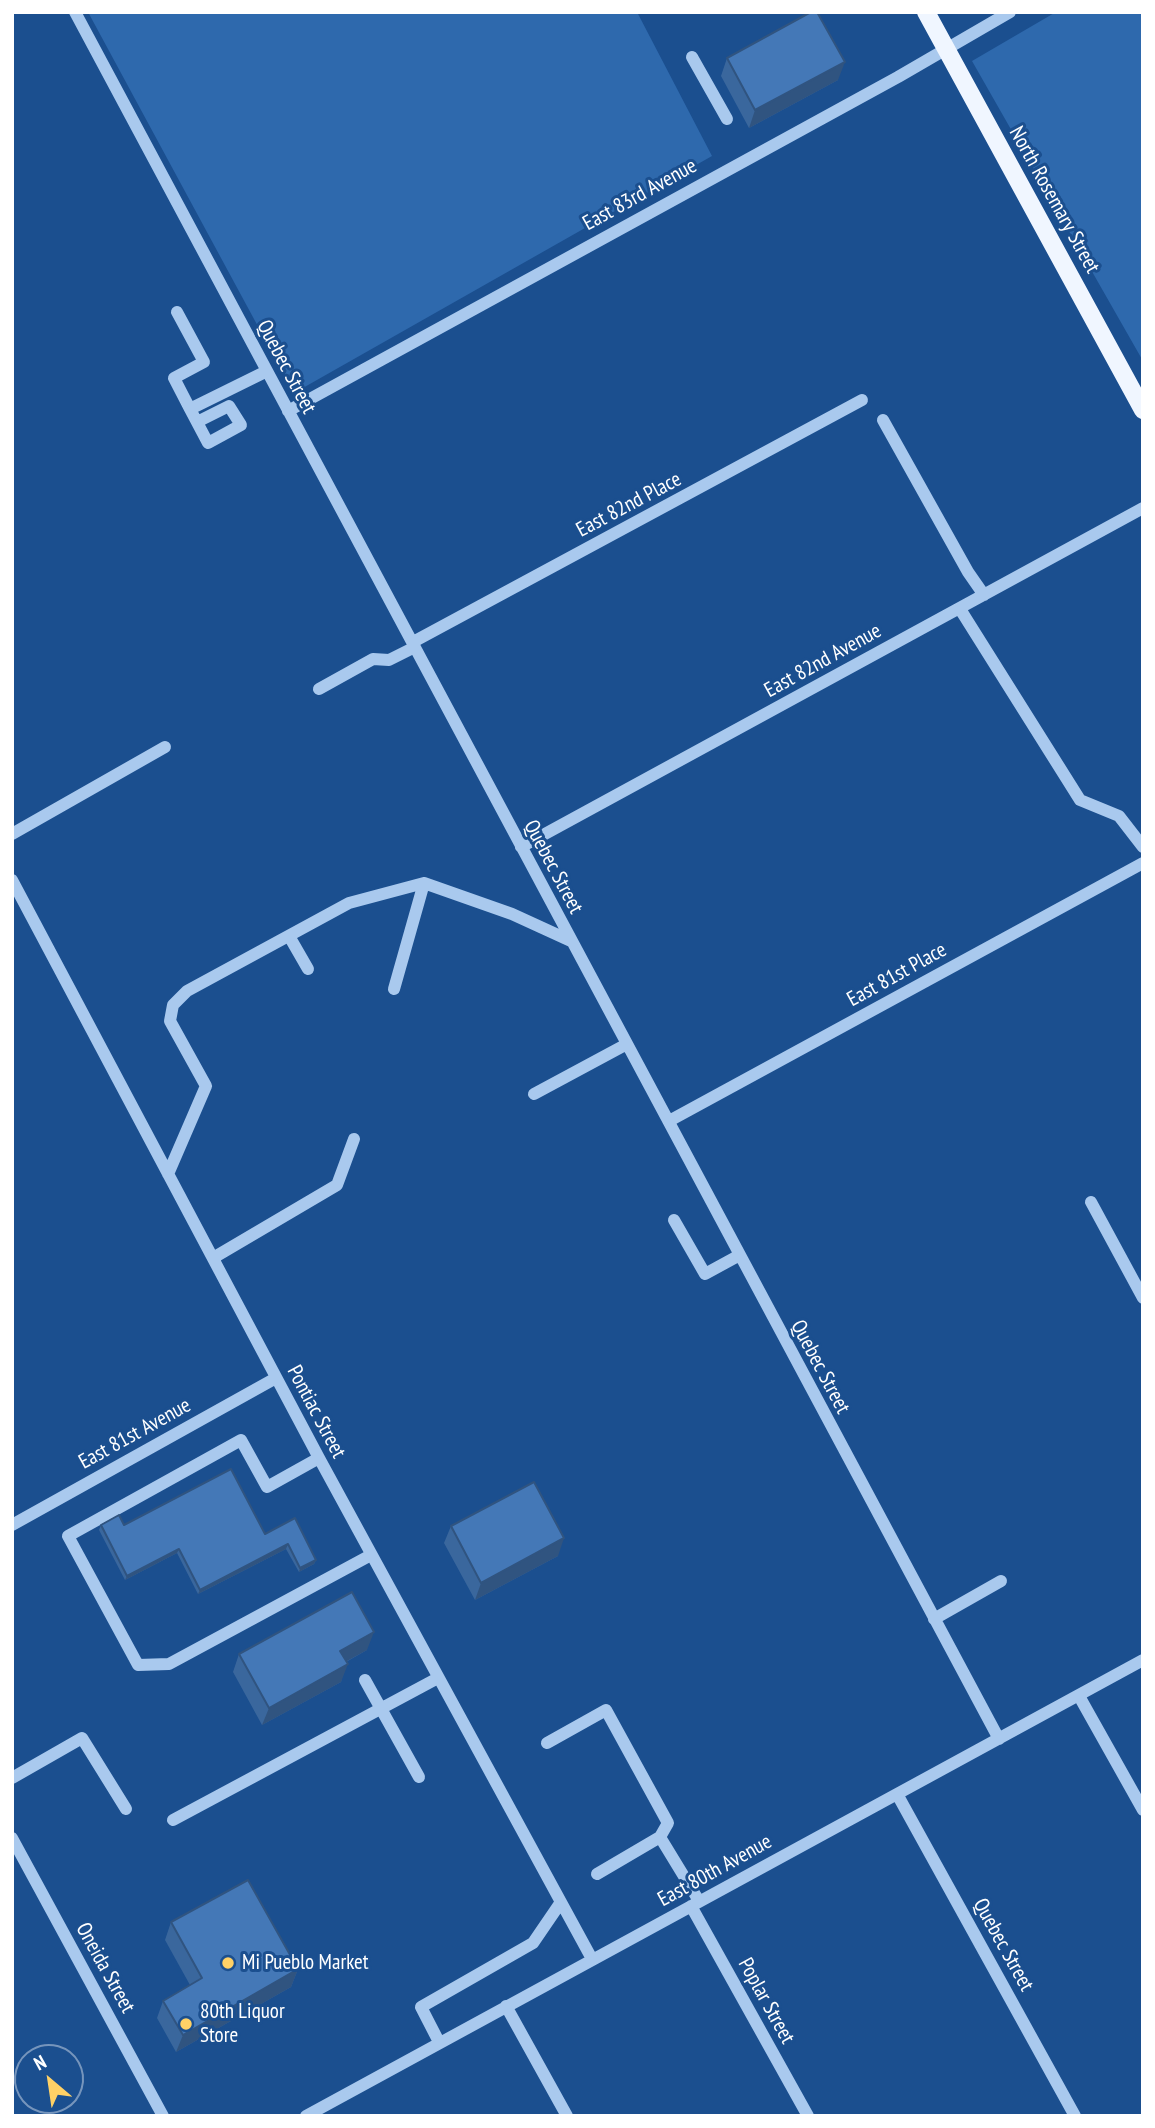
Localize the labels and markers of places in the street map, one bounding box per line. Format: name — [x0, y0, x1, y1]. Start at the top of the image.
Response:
place label: Mi Pueblo Market — [242, 1950, 369, 1976]
marker: Mi Pueblo Market — [220, 1955, 236, 1971]
place label: 80th Liquor Store — [200, 1999, 285, 2049]
marker: 80th Liquor Store — [178, 2016, 194, 2032]

